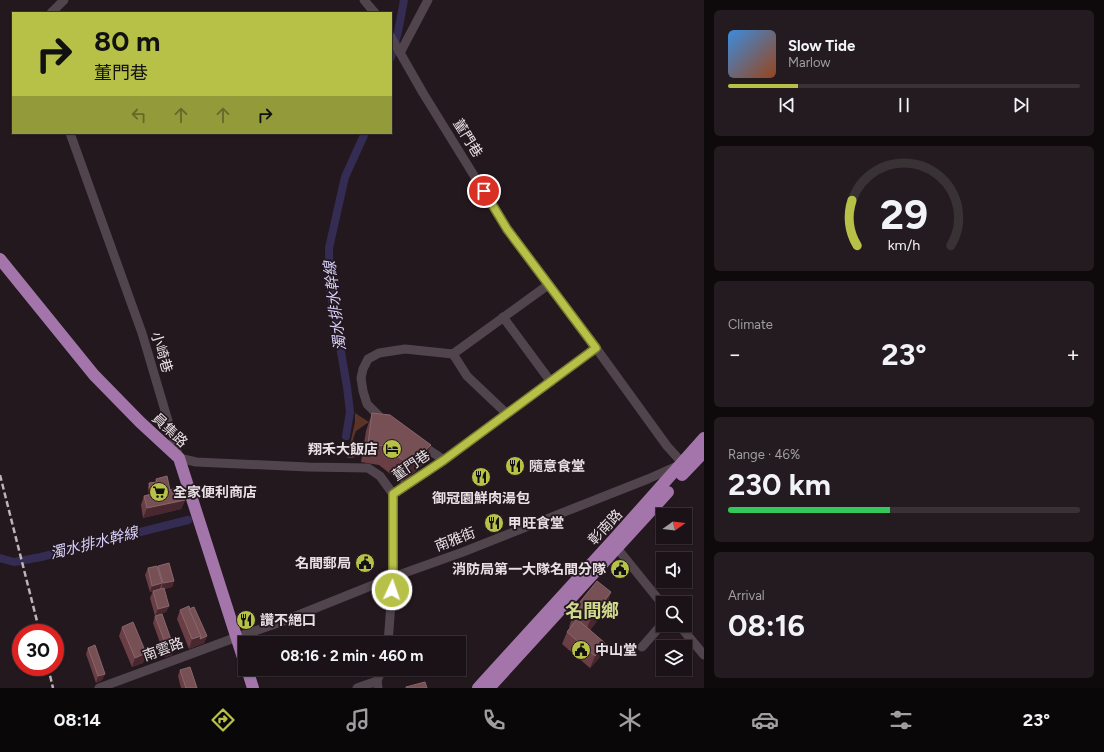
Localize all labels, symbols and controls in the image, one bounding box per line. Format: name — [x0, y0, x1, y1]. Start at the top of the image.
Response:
text: 80 m — [94, 24, 160, 58]
icon: right — [28, 28, 80, 80]
text: Slow Tide — [788, 37, 855, 55]
text: Marlow — [788, 55, 830, 70]
text: 董門巷 — [94, 62, 148, 84]
icon: previous — [776, 94, 798, 116]
icon: pause — [893, 94, 915, 116]
icon: next — [1010, 94, 1032, 116]
icon: left — [128, 104, 150, 126]
icon: ahead — [170, 104, 192, 126]
icon: ahead — [212, 104, 234, 126]
icon: right — [254, 104, 276, 126]
street label: 董門巷 — [449, 116, 486, 161]
pin — [467, 174, 501, 208]
icon: arrive — [473, 180, 495, 202]
text: 29 — [880, 189, 928, 239]
text: km/h — [888, 236, 920, 254]
water label: 濁水排水幹線 — [320, 258, 349, 352]
text: Climate — [728, 317, 773, 332]
street label: 小崎巷 — [147, 330, 176, 375]
text: 23° — [881, 336, 927, 373]
text: − — [728, 341, 742, 368]
text: + — [1066, 341, 1080, 368]
street label: 員集路 — [149, 410, 191, 451]
hotel icon: 翔禾大飯店 — [381, 438, 403, 460]
place label: 翔禾大飯店 — [308, 441, 378, 458]
street label: 董門巷 — [389, 447, 433, 484]
text: Range · 46% — [728, 447, 800, 462]
restaurant icon: 隨意食堂 — [504, 455, 526, 477]
place label: 隨意食堂 — [529, 458, 585, 475]
restaurant icon: 御冠園鮮肉湯包 — [470, 466, 492, 488]
text: 230 km — [728, 466, 831, 503]
supermarket icon: 全家便利商店 — [148, 481, 170, 503]
place label: 全家便利商店 — [173, 484, 257, 501]
place label: 御冠園鮮肉湯包 — [432, 490, 530, 507]
street label: 彰南路 — [585, 506, 626, 548]
north arrow — [656, 508, 692, 544]
map controls — [656, 508, 692, 676]
restaurant icon: 甲旺食堂 — [483, 512, 505, 534]
place label: 甲旺食堂 — [508, 515, 564, 532]
water label: 濁水排水幹線 — [48, 523, 142, 563]
street label: 南雅街 — [433, 524, 478, 555]
public building icon: 名間郵局 — [354, 552, 376, 574]
button: sound — [656, 552, 692, 588]
place label: 名間郵局 — [295, 555, 351, 572]
public building icon: 消防局第一大隊名間分隊 — [609, 558, 631, 580]
place label: 消防局第一大隊名間分隊 — [452, 561, 606, 578]
position arrow — [371, 569, 413, 611]
text: Arrival — [728, 588, 765, 603]
button: search — [656, 596, 692, 632]
district label: 名間鄉 — [565, 600, 619, 622]
text: 08:16 — [728, 607, 805, 644]
restaurant icon: 讚不絕口 — [235, 609, 257, 631]
place label: 讚不絕口 — [260, 612, 316, 629]
speed limit sign: 30 — [12, 624, 64, 676]
street label: 南雲路 — [141, 634, 186, 665]
public building icon: 中山堂 — [570, 639, 592, 661]
button: layers — [656, 640, 692, 676]
place label: 中山堂 — [595, 642, 637, 659]
text: 08:16 · 2 min · 460 m — [281, 647, 423, 665]
icon: directions — [209, 706, 237, 734]
icon: music — [344, 706, 372, 734]
icon: phone — [480, 706, 508, 734]
icon: climate — [616, 706, 644, 734]
icon: car — [751, 706, 779, 734]
icon: filters — [887, 706, 915, 734]
text: 08:14 — [54, 709, 101, 731]
text: 23° — [1023, 709, 1050, 731]

